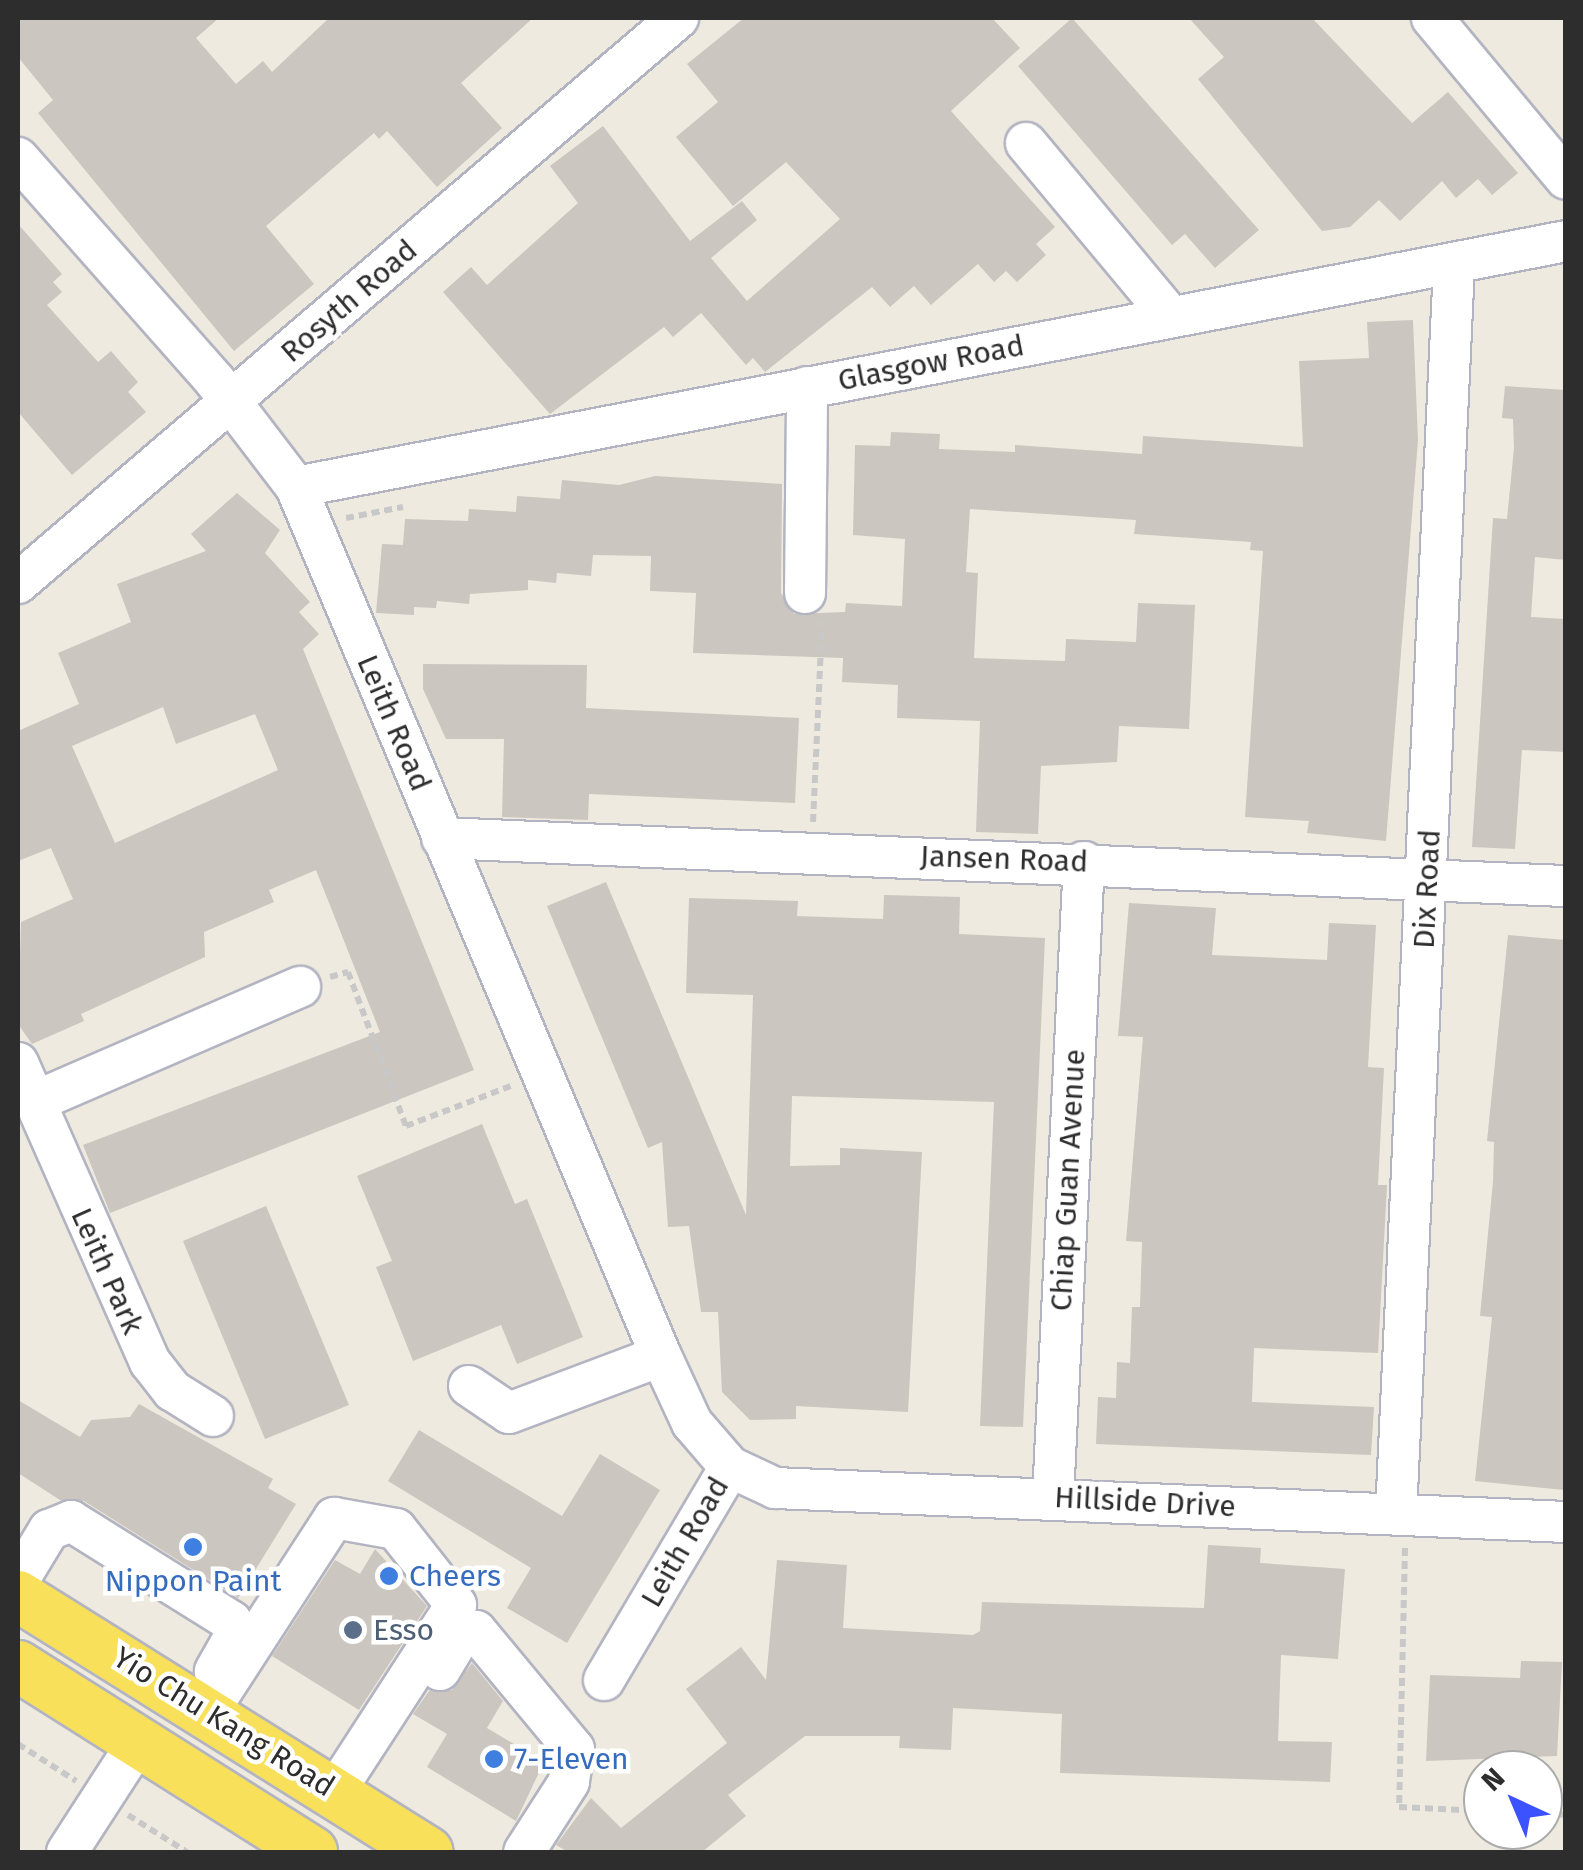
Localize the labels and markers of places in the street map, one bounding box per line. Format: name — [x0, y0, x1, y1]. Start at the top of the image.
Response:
marker: Nippon Paint — [182, 1536, 204, 1558]
place label: Cheers — [409, 1558, 501, 1594]
place label: Nippon Paint — [105, 1563, 281, 1599]
marker: Cheers — [378, 1565, 400, 1587]
place label: Esso — [373, 1612, 434, 1648]
marker: Esso — [342, 1619, 364, 1641]
place label: 7-Eleven — [514, 1741, 629, 1777]
marker: 7-Eleven — [483, 1748, 505, 1770]

